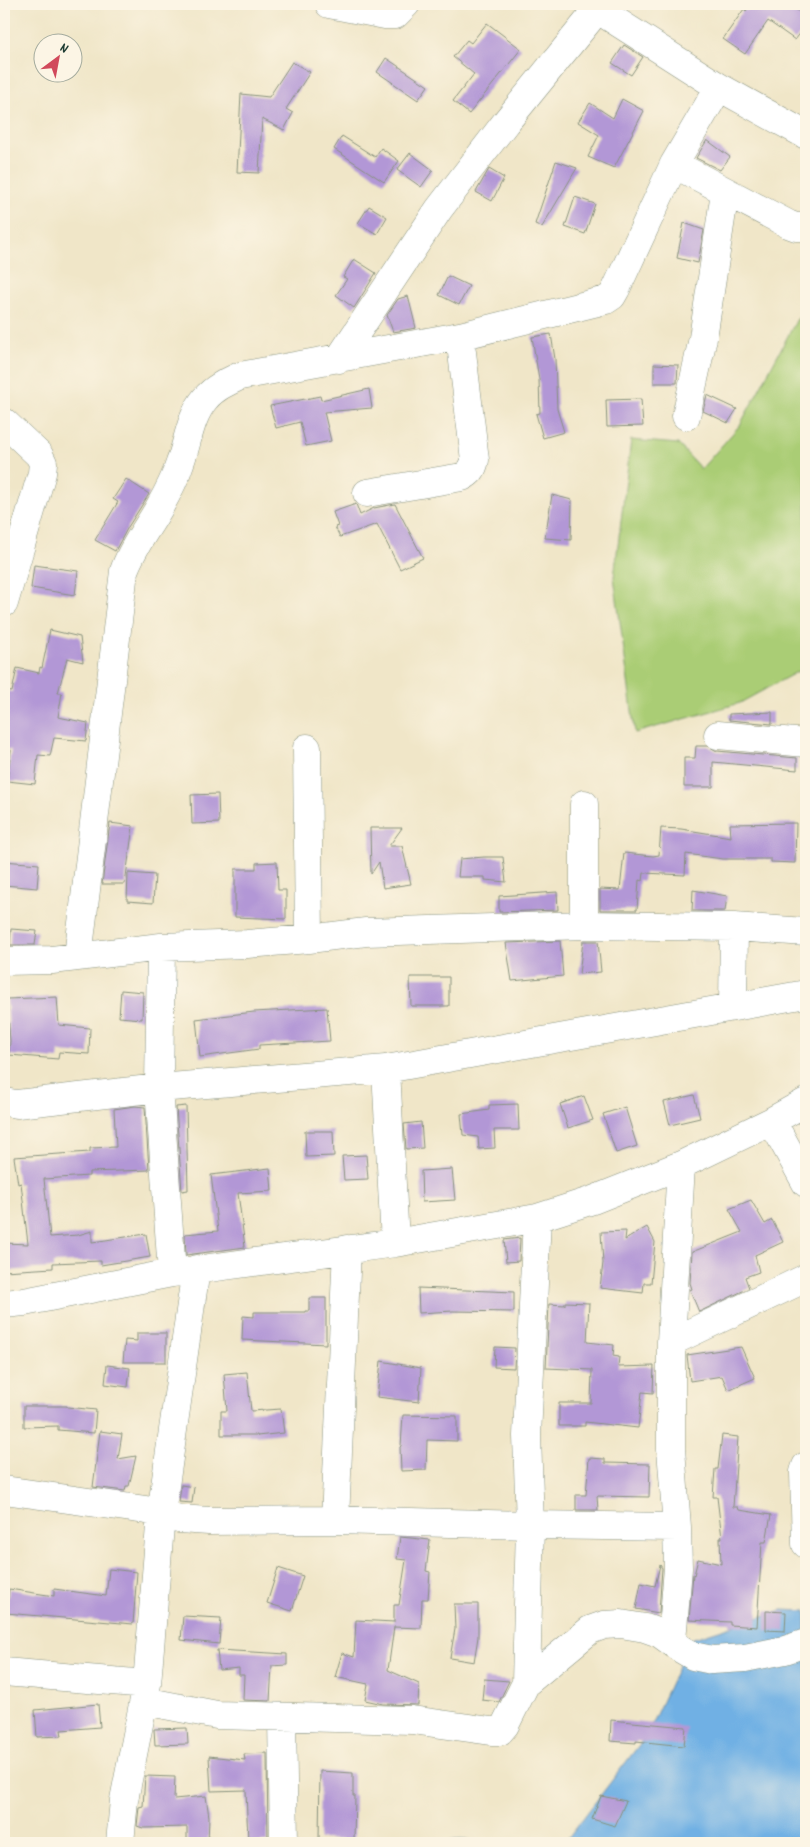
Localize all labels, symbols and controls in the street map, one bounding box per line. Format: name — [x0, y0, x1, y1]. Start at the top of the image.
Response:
north arrow — [32, 32, 82, 82]
text: N — [56, 38, 72, 59]

